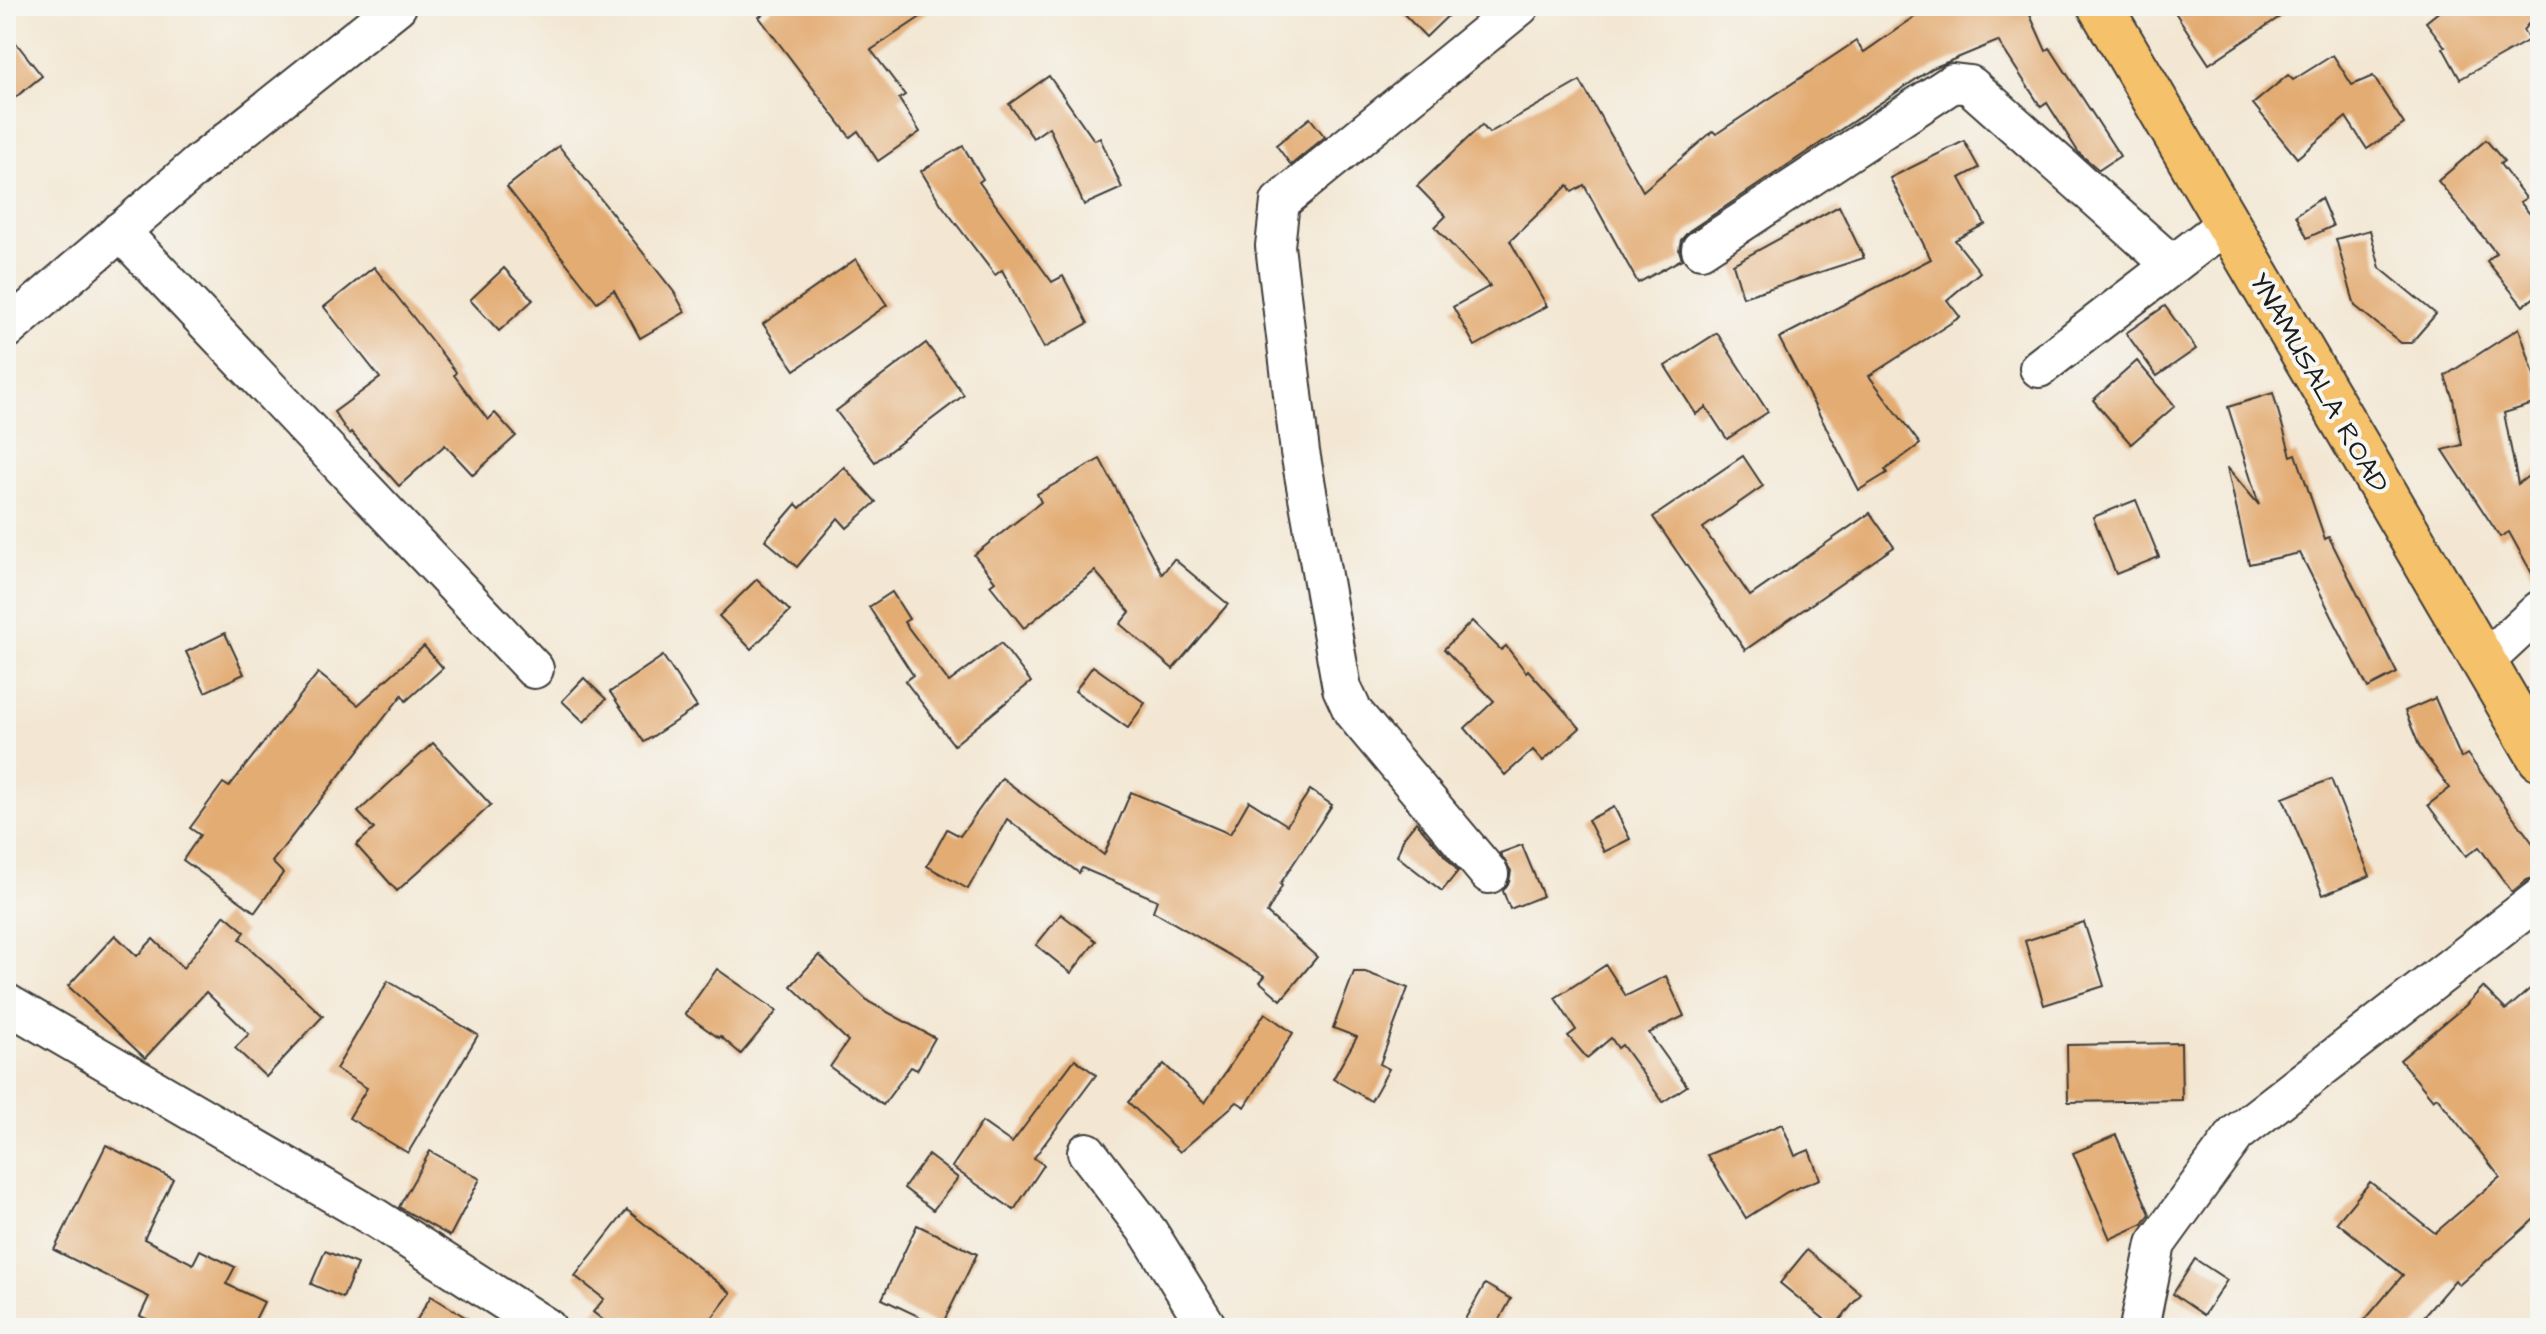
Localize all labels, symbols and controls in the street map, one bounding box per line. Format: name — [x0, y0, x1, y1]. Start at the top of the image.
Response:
street label: YNAMUSALA ROAD — [2240, 265, 2398, 500]

